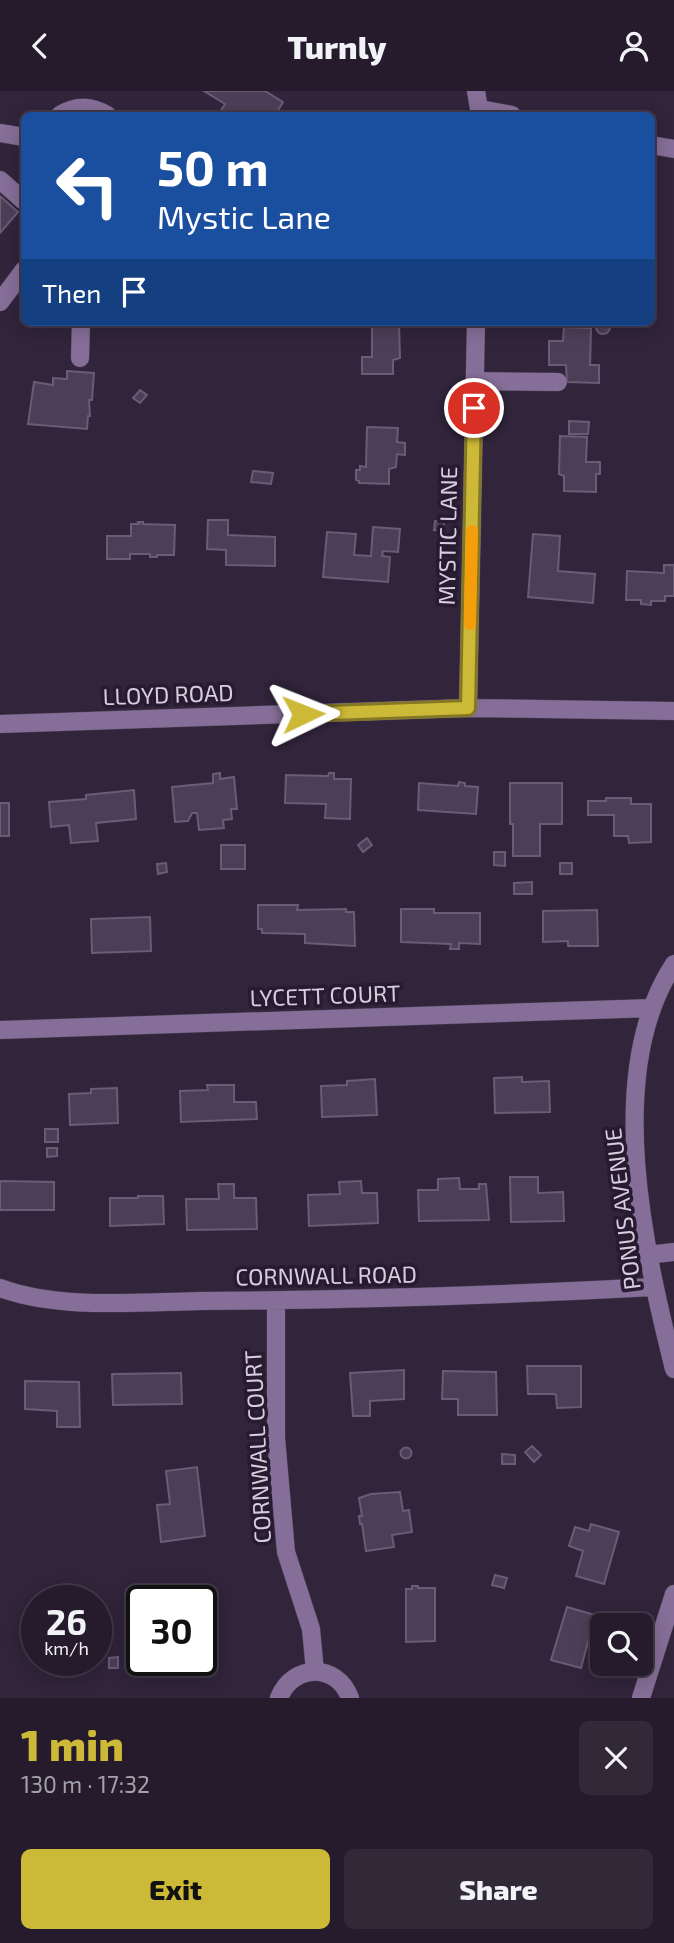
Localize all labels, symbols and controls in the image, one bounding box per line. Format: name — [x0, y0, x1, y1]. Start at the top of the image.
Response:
icon: back — [21, 27, 59, 65]
text: Turnly — [287, 27, 387, 65]
icon: person — [615, 27, 653, 65]
text: 50 m — [157, 137, 269, 196]
icon: left — [42, 140, 133, 231]
text: Mystic Lane — [157, 197, 331, 235]
icon: arrive — [115, 273, 153, 311]
text: Then — [42, 277, 101, 308]
pin — [444, 378, 504, 438]
icon: arrive — [455, 389, 493, 427]
street label: MYSTIC LANE — [432, 466, 462, 606]
position arrow — [266, 677, 340, 751]
street label: LLOYD ROAD — [102, 678, 234, 710]
street label: LYCETT COURT — [249, 978, 401, 1012]
street label: PONUS AVENUE — [598, 1127, 646, 1291]
street label: CORNWALL ROAD — [235, 1259, 417, 1291]
street label: CORNWALL COURT — [238, 1350, 276, 1544]
speed limit sign: 30 — [126, 1585, 217, 1676]
text: 26 — [46, 1600, 87, 1642]
map controls — [590, 1613, 653, 1676]
button: search — [590, 1613, 653, 1676]
text: km/h — [44, 1637, 89, 1659]
text: 1 min — [21, 1719, 124, 1769]
button: close — [579, 1721, 653, 1795]
text: 130 m · 17:32 — [21, 1770, 150, 1798]
button: Exit — [21, 1849, 330, 1929]
button: Share — [344, 1849, 653, 1929]

